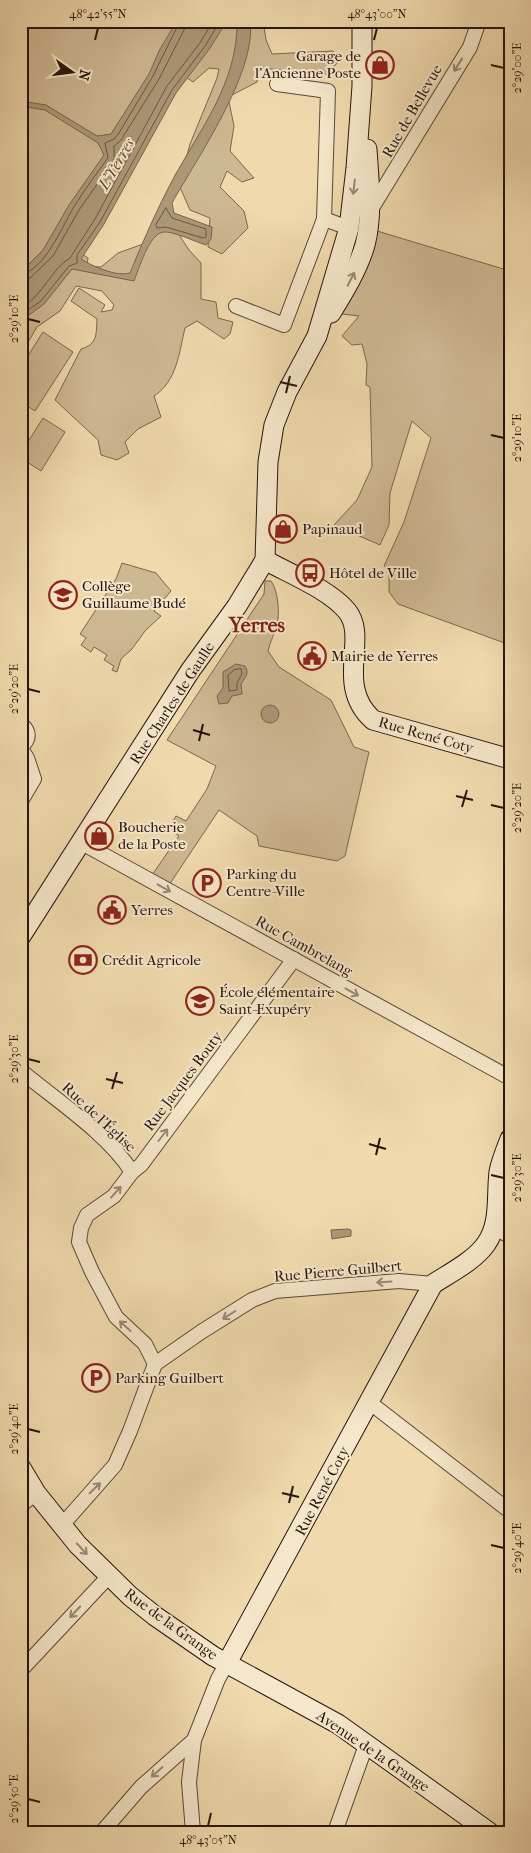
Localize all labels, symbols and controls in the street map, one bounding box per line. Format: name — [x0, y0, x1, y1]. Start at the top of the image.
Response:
text: 48°42'55"N — [69, 7, 127, 21]
text: 48°43'00"N — [347, 7, 407, 21]
text: 2°29'00"E — [510, 43, 524, 93]
place label: Garage de l'Ancienne Poste — [254, 47, 362, 82]
north arrow — [48, 48, 98, 98]
shop icon: Garage de l'Ancienne Poste — [365, 50, 395, 80]
one-way arrow — [453, 58, 463, 72]
street label: Rue de Bellevue — [378, 61, 446, 161]
text: N — [75, 68, 94, 83]
water label: L'Yerres — [93, 134, 139, 194]
one-way arrow — [349, 179, 359, 195]
one-way arrow — [346, 271, 356, 286]
text: 2°29'10"E — [7, 295, 21, 343]
text: 2°29'10"E — [510, 414, 524, 462]
shop icon: Papinaud — [268, 514, 298, 544]
place label: Papinaud — [302, 520, 363, 538]
bus stop icon: Hôtel de Ville — [295, 558, 325, 588]
place label: Hôtel de Ville — [329, 564, 417, 582]
place label: Collège Guillaume Budé — [82, 577, 187, 612]
school or university icon: Collège Guillaume Budé — [48, 580, 78, 610]
district label: Yerres — [228, 614, 286, 637]
street label: Rue Charles de Gaulle — [126, 638, 219, 767]
public building icon: Mairie de Yerres — [297, 641, 327, 671]
place label: Mairie de Yerres — [331, 647, 439, 665]
text: 2°29'20"E — [7, 664, 21, 714]
street label: Rue René Coty — [376, 713, 477, 757]
text: 2°29'20"E — [510, 783, 524, 833]
place label: Boucherie de la Poste — [118, 818, 186, 853]
shop icon: Boucherie de la Poste — [84, 821, 114, 851]
place label: Parking du Centre-Ville — [226, 865, 305, 900]
parking icon: Parking du Centre-Ville — [192, 868, 222, 898]
one-way arrow — [156, 883, 171, 893]
public building icon: Yerres — [97, 895, 127, 925]
place label: Yerres — [130, 901, 173, 919]
street label: Rue Cambrelang — [252, 912, 357, 981]
bank icon: Crédit Agricole — [68, 945, 98, 975]
place label: Crédit Agricole — [102, 951, 202, 969]
place label: École élémentaire Saint-Exupéry — [219, 983, 335, 1018]
school or university icon: École élémentaire Saint-Exupéry — [185, 986, 215, 1016]
one-way arrow — [344, 987, 359, 997]
street label: Rue Jacques Bouty — [140, 1027, 227, 1134]
text: 2°29'30"E — [7, 1034, 21, 1084]
street label: Rue de l'Église — [58, 1078, 140, 1156]
one-way arrow — [158, 1128, 168, 1142]
text: 2°29'30"E — [510, 1153, 524, 1203]
one-way arrow — [110, 1186, 122, 1199]
street label: Rue Pierre Guilbert — [273, 1256, 403, 1286]
one-way arrow — [377, 1277, 393, 1287]
one-way arrow — [222, 1310, 236, 1320]
one-way arrow — [119, 1321, 132, 1332]
parking icon: Parking Guilbert — [81, 1363, 111, 1393]
place label: Parking Guilbert — [115, 1369, 225, 1387]
text: 2°29'40"E — [7, 1403, 21, 1455]
street label: Rue René Coty — [291, 1443, 353, 1539]
one-way arrow — [89, 1482, 102, 1494]
text: 2°29'40"E — [510, 1522, 524, 1574]
one-way arrow — [76, 1542, 88, 1555]
street label: Rue de la Grange — [121, 1584, 222, 1664]
one-way arrow — [69, 1605, 81, 1618]
street label: Avenue de la Grange — [312, 1706, 434, 1796]
one-way arrow — [150, 1766, 163, 1778]
text: 2°29'50"E — [7, 1774, 21, 1824]
text: 48°43'05"N — [179, 1833, 237, 1847]

